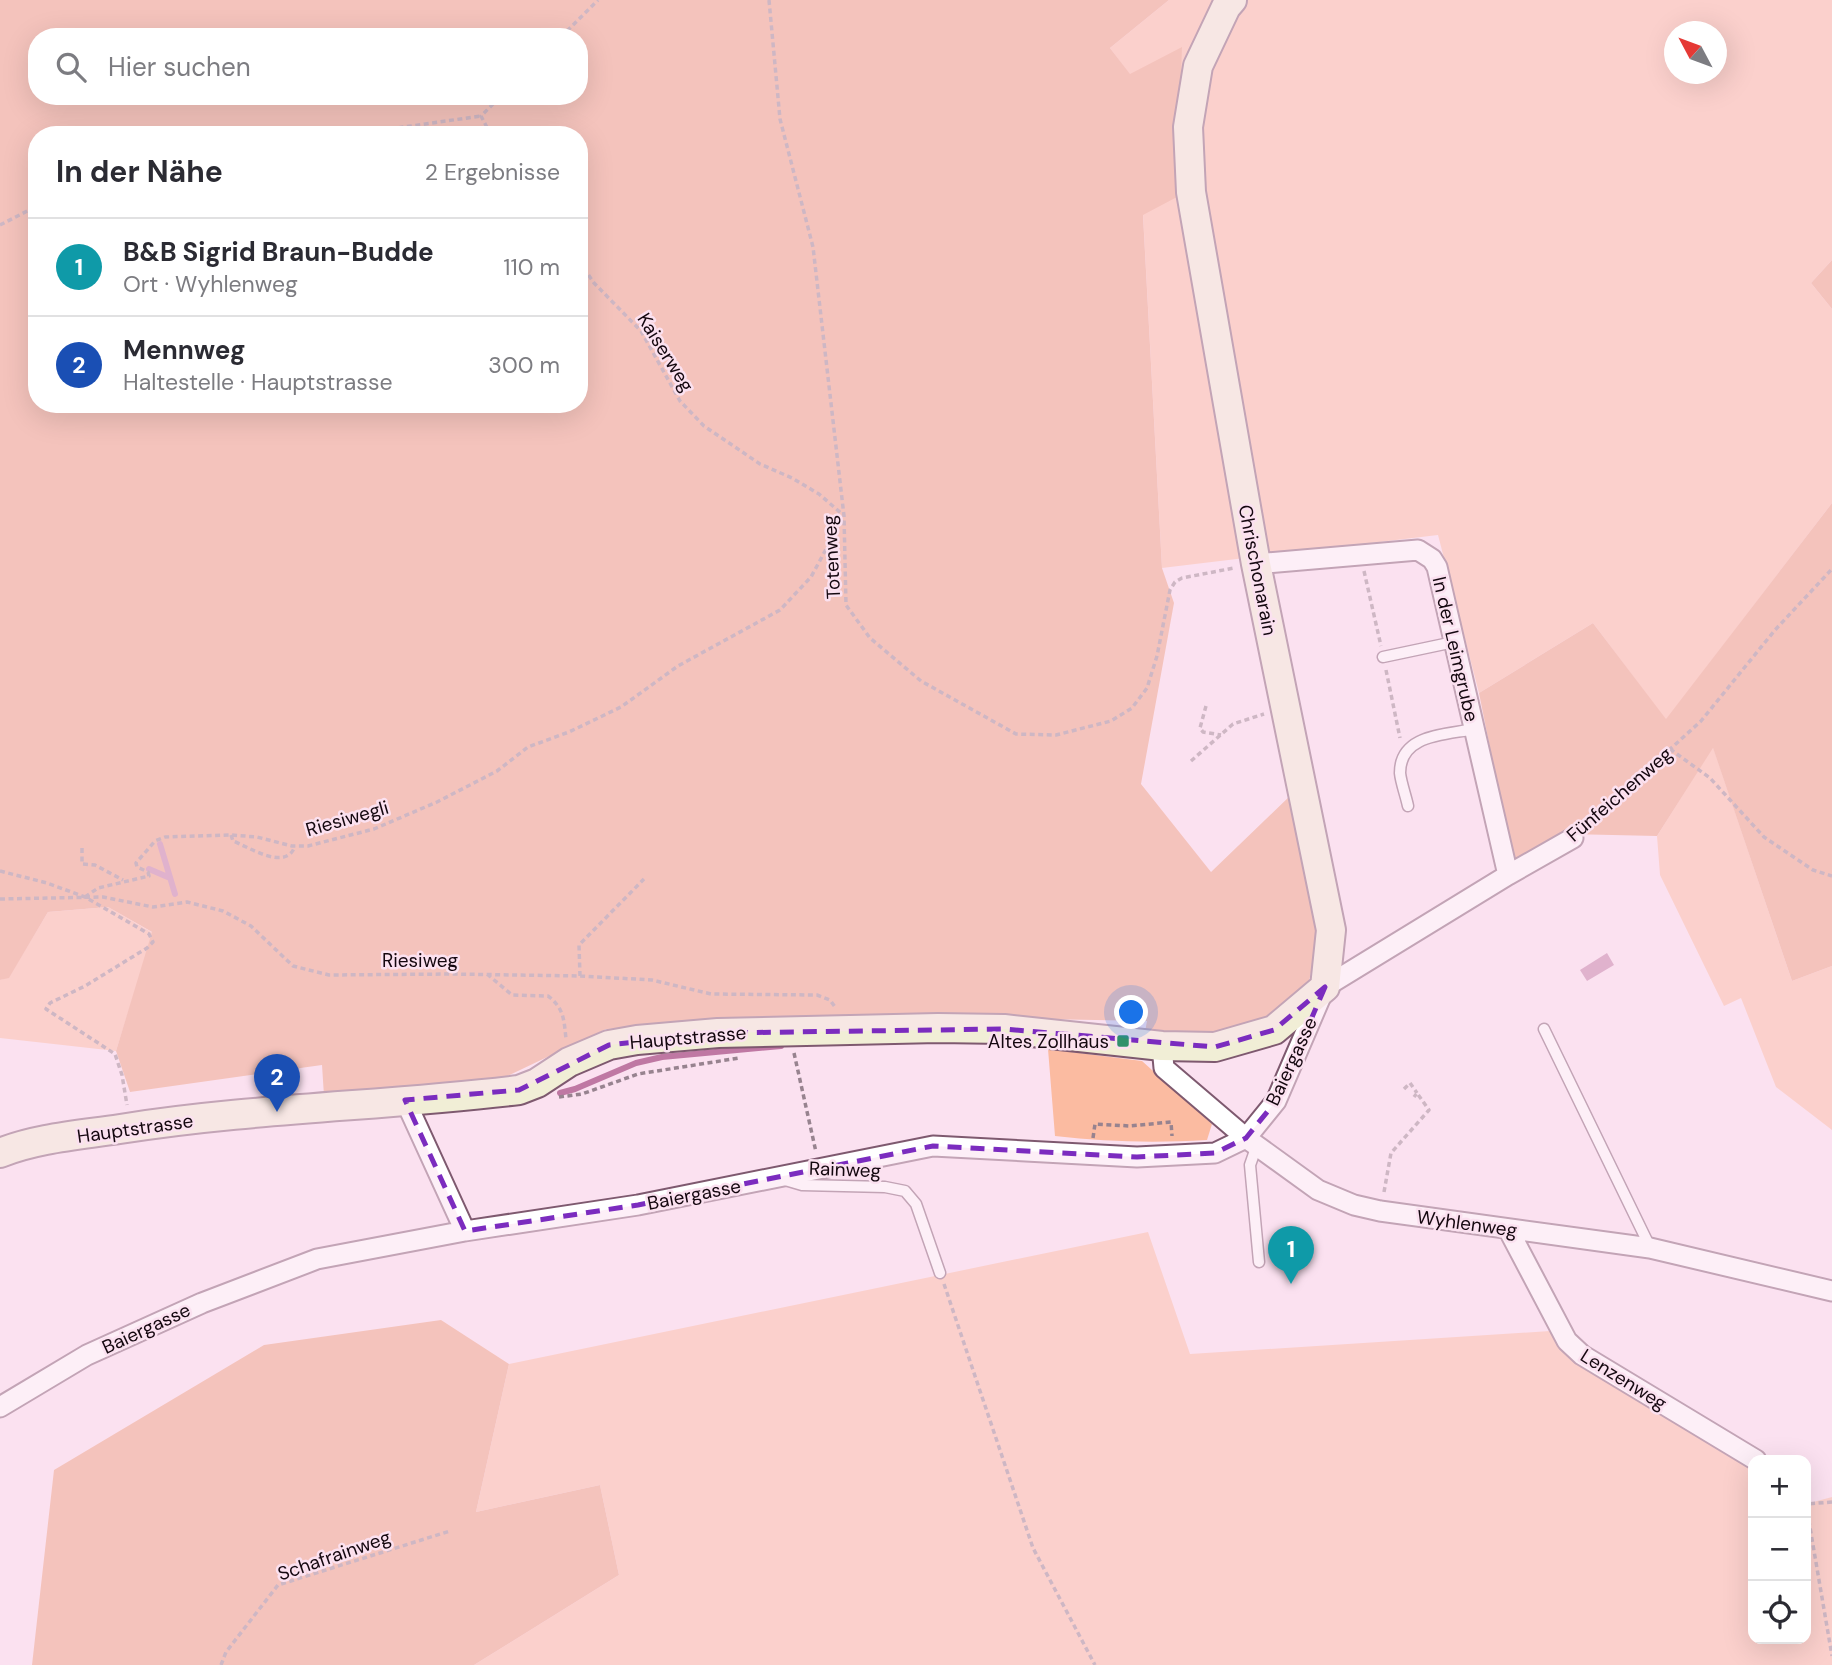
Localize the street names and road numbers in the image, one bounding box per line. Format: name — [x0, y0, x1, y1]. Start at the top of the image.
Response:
street label: Kaiserweg — [632, 308, 700, 397]
street label: Chrischonarain — [1233, 503, 1282, 638]
street label: Totenweg — [817, 514, 846, 600]
street label: In der Leimgrube — [1427, 574, 1484, 724]
street label: Fünfeichenweg — [1561, 741, 1678, 847]
street label: Riesiwegli — [303, 795, 391, 842]
street label: Riesiweg — [382, 948, 458, 973]
street label: Baiergasse — [1260, 1013, 1323, 1109]
street label: Hauptstrasse — [629, 1020, 747, 1055]
street label: Hauptstrasse — [75, 1108, 195, 1149]
street label: Rainweg — [808, 1156, 882, 1183]
street label: Baiergasse — [645, 1173, 743, 1216]
street label: Wyhlenweg — [1415, 1204, 1519, 1243]
street label: Baiergasse — [98, 1297, 194, 1360]
street label: Lenzenweg — [1576, 1343, 1672, 1416]
street label: Schafrainweg — [274, 1524, 394, 1586]

